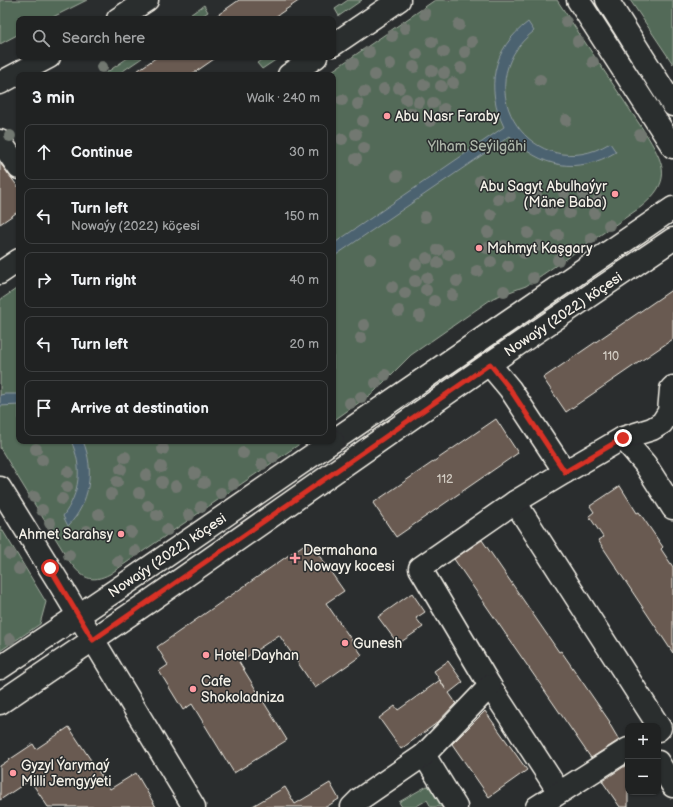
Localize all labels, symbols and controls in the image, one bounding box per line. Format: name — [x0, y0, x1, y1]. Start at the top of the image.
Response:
search box — [16, 16, 336, 60]
icon: search — [30, 27, 52, 49]
text: Search here — [62, 29, 145, 48]
text: 3 min — [32, 88, 75, 108]
text: Walk · 240 m — [246, 90, 320, 106]
place label: Abu Nasr Faraby — [395, 108, 500, 125]
marker: Abu Nasr Faraby — [382, 111, 392, 121]
park label: Ylham Seýilgähi — [427, 138, 526, 155]
icon: ahead — [33, 141, 55, 163]
text: Continue — [71, 143, 133, 162]
text: 30 m — [289, 144, 319, 160]
place label: Abu Sagyt Abulhaýyr (Mäne Baba) — [480, 178, 608, 211]
marker: Abu Sagyt Abulhaýyr (Mäne Baba) — [610, 189, 620, 199]
text: Turn left — [71, 199, 128, 218]
icon: left — [33, 205, 55, 227]
text: 150 m — [285, 208, 319, 224]
text: Nowaýy (2022) köçesi — [71, 218, 200, 234]
place label: Mahmyt Kaşgary — [487, 240, 593, 257]
marker: Mahmyt Kaşgary — [474, 243, 484, 253]
icon: right — [33, 269, 55, 291]
street label: Nowaýy (2022) köçesi — [501, 269, 626, 360]
text: Turn right — [71, 271, 136, 290]
text: 40 m — [289, 272, 319, 288]
icon: left — [33, 333, 55, 355]
text: Turn left — [71, 335, 128, 354]
text: 20 m — [289, 336, 319, 352]
house number: 110 — [603, 349, 619, 364]
icon: arrive — [33, 397, 55, 419]
text: Arrive at destination — [71, 399, 209, 418]
route end — [614, 429, 632, 447]
house number: 112 — [437, 472, 453, 487]
street label: Nowaýy (2022) köçesi — [105, 510, 230, 601]
place label: Ahmet Sarahsy — [19, 526, 114, 543]
marker: Ahmet Sarahsy — [116, 529, 126, 539]
place label: Dermahana Nowayy kocesi — [303, 542, 395, 575]
marker: Dermahana Nowayy kocesi — [290, 553, 300, 563]
route start — [41, 559, 59, 577]
place label: Gunesh — [353, 635, 402, 652]
marker: Gunesh — [340, 638, 350, 648]
place label: Hotel Dayhan — [214, 647, 299, 664]
marker: Hotel Dayhan — [201, 650, 211, 660]
place label: Cafe Shokoladniza — [201, 673, 284, 706]
marker: Cafe Shokoladniza — [188, 684, 198, 694]
map controls — [625, 723, 661, 795]
button: + — [625, 723, 661, 759]
place label: Gyzyl Ýarymaý Milli Jemgyýeti — [21, 756, 112, 790]
button: − — [625, 759, 661, 795]
marker: Gyzyl Ýarymaý Milli Jemgyýeti — [8, 768, 18, 778]

